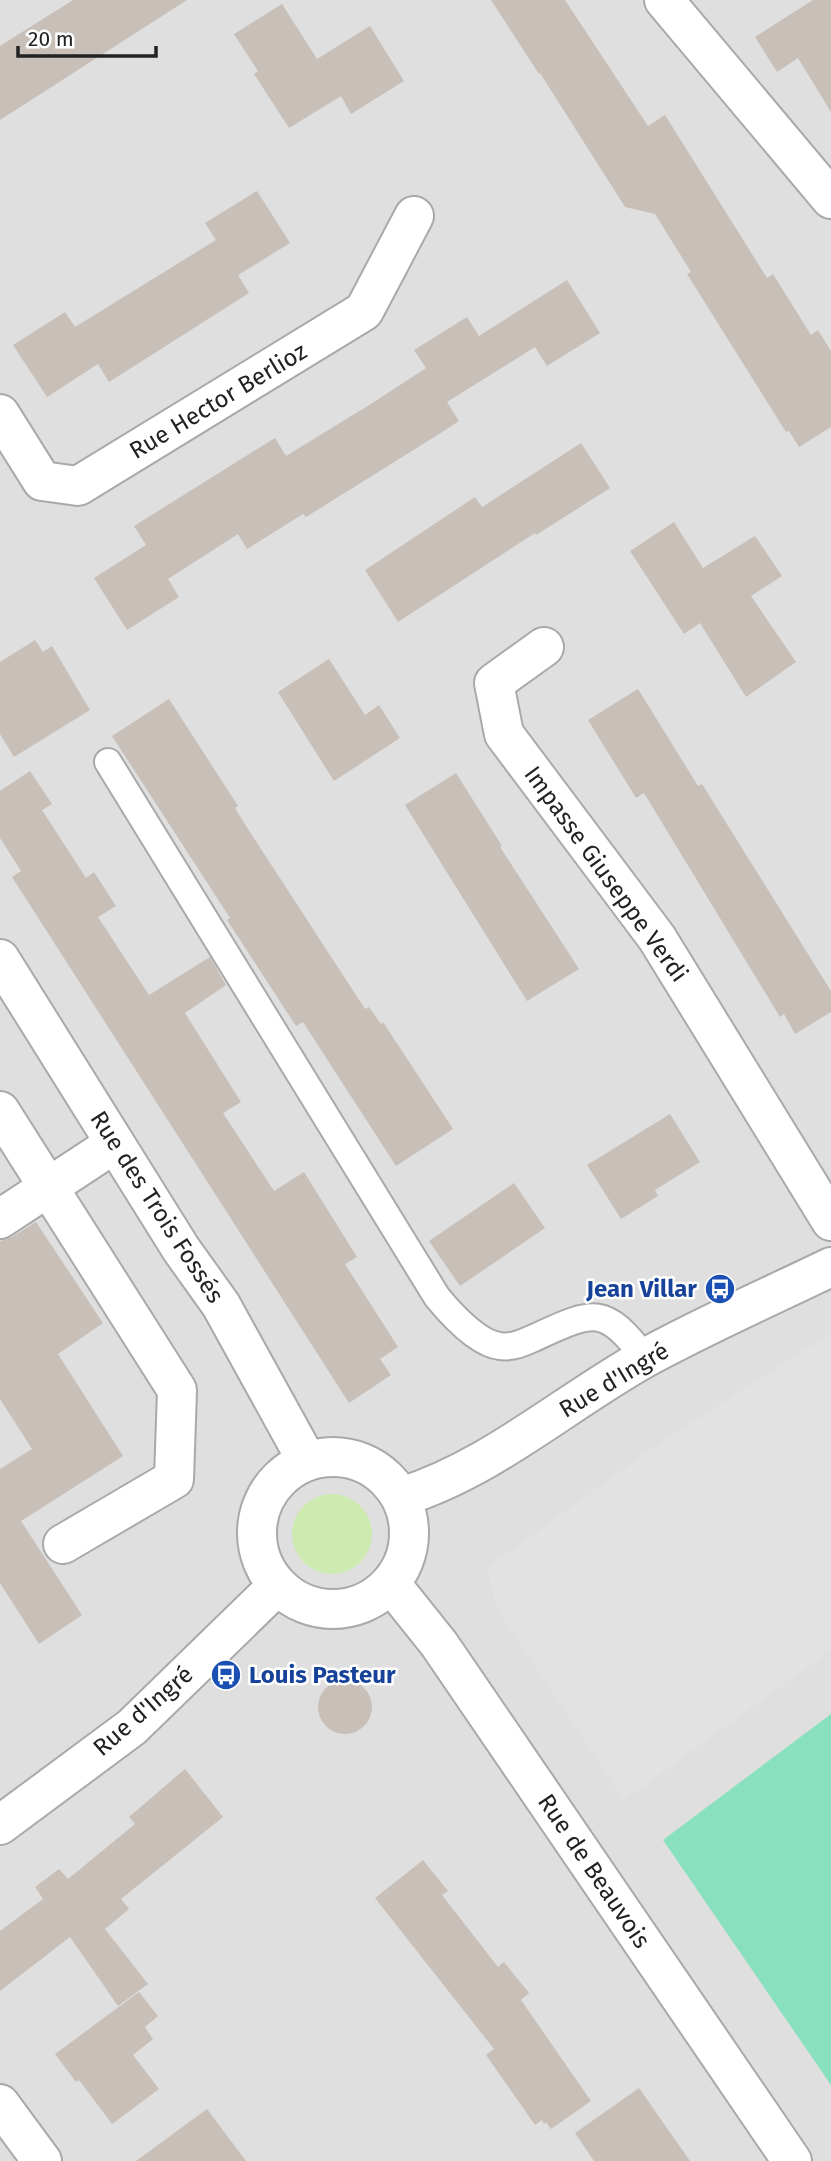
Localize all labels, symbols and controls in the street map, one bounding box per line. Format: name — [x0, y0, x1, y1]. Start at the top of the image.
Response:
scale bar — [18, 14, 156, 58]
text: 20 m — [28, 26, 74, 52]
street label: Rue Hector Berlioz — [124, 337, 312, 465]
street label: Impasse Giuseppe Verdi — [518, 761, 694, 987]
street label: Rue des Trois Fossés — [85, 1106, 229, 1308]
bus stop icon: Jean Villar — [703, 1272, 737, 1306]
place label: Jean Villar — [585, 1275, 697, 1303]
street label: Rue d'Ingré — [554, 1336, 674, 1424]
bus stop icon: Louis Pasteur — [209, 1658, 243, 1692]
street label: Rue d'Ingré — [87, 1660, 199, 1762]
place label: Louis Pasteur — [249, 1661, 396, 1689]
street label: Rue de Beauvois — [532, 1789, 656, 1953]

